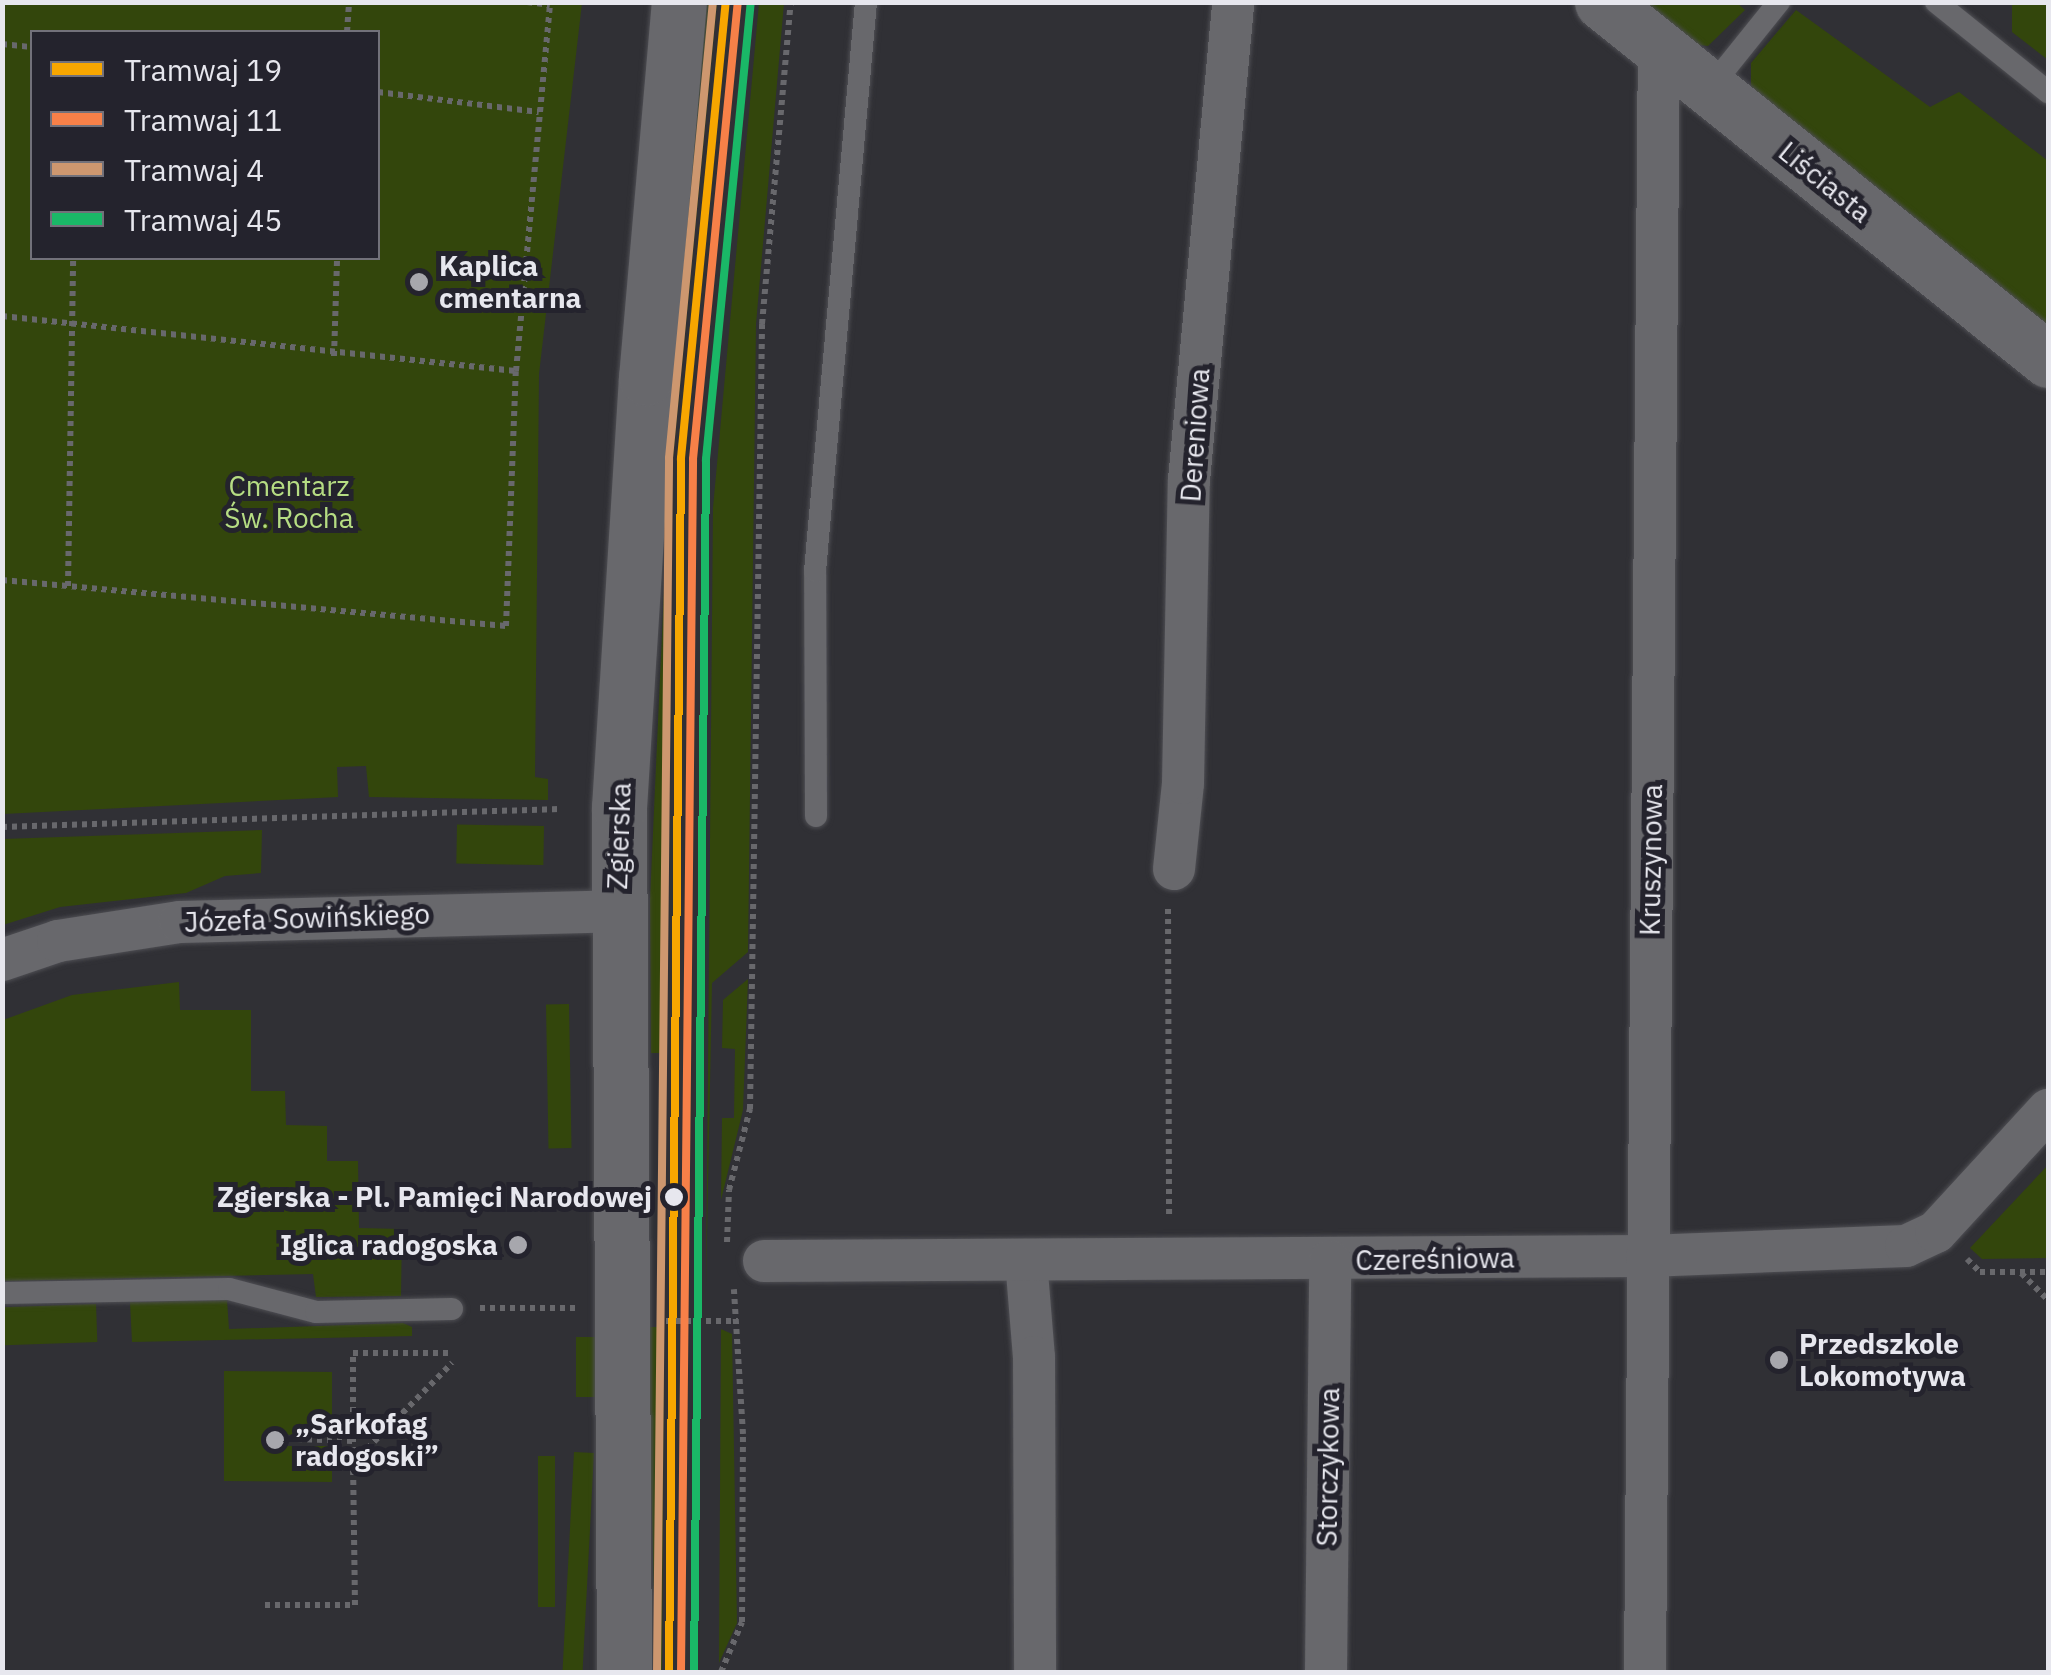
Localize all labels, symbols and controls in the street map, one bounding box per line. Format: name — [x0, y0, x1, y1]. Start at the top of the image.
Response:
legend — [30, 30, 380, 260]
text: Tramwaj 19 — [124, 50, 282, 89]
text: Tramwaj 11 — [124, 100, 282, 139]
street label: Liściasta — [1772, 135, 1878, 229]
text: Tramwaj 4 — [124, 150, 264, 189]
text: Tramwaj 45 — [124, 200, 282, 239]
place label: Kaplica cmentarna — [439, 249, 582, 315]
marker: Kaplica cmentarna — [408, 271, 430, 293]
street label: Dereniowa — [1174, 367, 1216, 503]
park label: Cmentarz Św. Rocha — [224, 469, 354, 535]
street label: Zgierska — [600, 782, 638, 890]
street label: Kruszynowa — [1633, 784, 1669, 936]
street label: Józefa Sowińskiego — [184, 897, 430, 939]
place label: Zgierska - Pl. Pamięci Narodowej — [217, 1180, 652, 1214]
marker: Zgierska - Pl. Pamięci Narodowej — [661, 1184, 687, 1210]
place label: Iglica radogoska — [280, 1228, 498, 1262]
marker: Iglica radogoska — [507, 1234, 529, 1256]
street label: Czereśniowa — [1355, 1241, 1515, 1277]
place label: Przedszkole Lokomotywa — [1799, 1327, 1966, 1393]
marker: Przedszkole Lokomotywa — [1768, 1349, 1790, 1371]
street label: Storczykowa — [1310, 1387, 1346, 1547]
place label: „Sarkofag radogoski” — [295, 1407, 439, 1473]
marker: „Sarkofag radogoski” — [264, 1429, 286, 1451]

